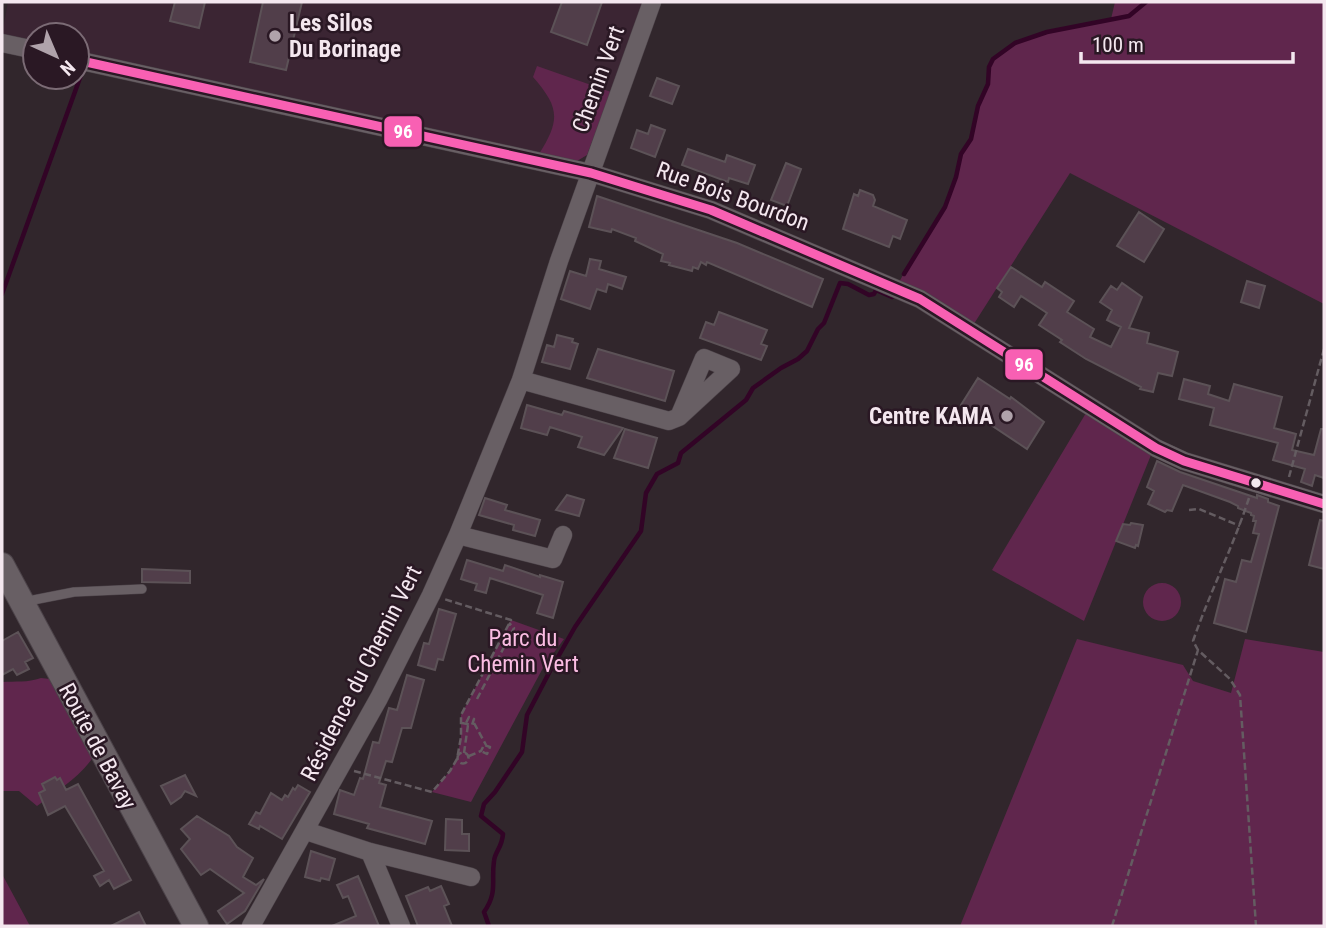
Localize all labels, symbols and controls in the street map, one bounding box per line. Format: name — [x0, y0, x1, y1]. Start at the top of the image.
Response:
place label: Les Silos Du Borinage — [289, 10, 401, 63]
north arrow — [21, 21, 91, 91]
scale bar — [1081, 21, 1293, 65]
street label: Chemin Vert — [567, 22, 630, 136]
marker: Les Silos Du Borinage — [267, 28, 283, 44]
text: 100 m — [1092, 33, 1144, 57]
text: N — [55, 56, 80, 80]
line badge: 96 — [383, 115, 423, 148]
text: 96 — [393, 120, 413, 143]
street label: Rue Bois Bourdon — [653, 156, 813, 237]
line badge: 96 — [1004, 348, 1044, 381]
text: 96 — [1014, 353, 1034, 376]
place label: Centre KAMA — [869, 403, 993, 430]
marker: Centre KAMA — [999, 408, 1015, 424]
unlabelled marker — [1249, 476, 1263, 490]
street label: Résidence du Chemin Vert — [295, 561, 428, 785]
park label: Parc du Chemin Vert — [467, 625, 579, 678]
street label: Route de Bavay — [53, 679, 142, 814]

